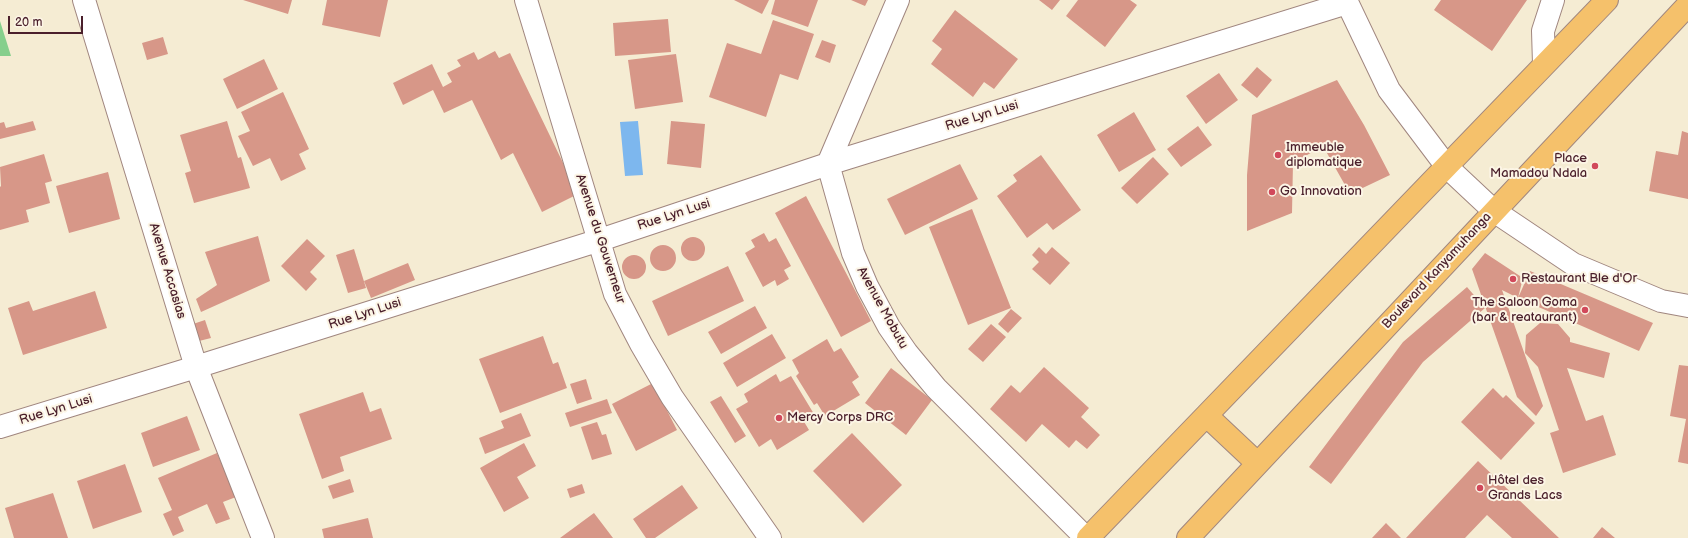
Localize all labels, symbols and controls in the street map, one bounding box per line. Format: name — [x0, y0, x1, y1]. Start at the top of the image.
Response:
scale bar — [10, 8, 85, 34]
text: 20 m — [15, 15, 42, 30]
street label: Rue Lyn Lusi — [944, 97, 1020, 135]
place label: Immeuble diplomatique — [1286, 140, 1362, 171]
marker: Immeuble diplomatique — [1273, 150, 1283, 160]
place label: Place Mamadou Ndala — [1490, 151, 1587, 182]
marker: Place Mamadou Ndala — [1590, 161, 1600, 171]
street label: Avenue du Gouverneur — [572, 172, 628, 306]
place label: Go Innovation — [1280, 184, 1362, 200]
marker: Go Innovation — [1267, 187, 1277, 197]
street label: Rue Lyn Lusi — [636, 196, 712, 234]
street label: Boulevard Kanyamuhanga — [1379, 210, 1495, 332]
street label: Avenue Accasias — [145, 221, 189, 321]
street label: Avenue Mobutu — [853, 264, 911, 352]
place label: Restaurant Ble d'Or — [1521, 271, 1637, 287]
marker: Restaurant Ble d'Or — [1508, 274, 1518, 284]
street label: Rue Lyn Lusi — [327, 295, 403, 333]
place label: The Saloon Goma (bar & reataurant) — [1472, 295, 1577, 326]
marker: The Saloon Goma (bar & reataurant) — [1580, 305, 1590, 315]
street label: Rue Lyn Lusi — [18, 391, 94, 429]
place label: Mercy Corps DRC — [787, 410, 893, 426]
marker: Mercy Corps DRC — [774, 413, 784, 423]
place label: Hôtel des Grands Lacs — [1488, 473, 1562, 504]
marker: Hôtel des Grands Lacs — [1475, 483, 1485, 493]

